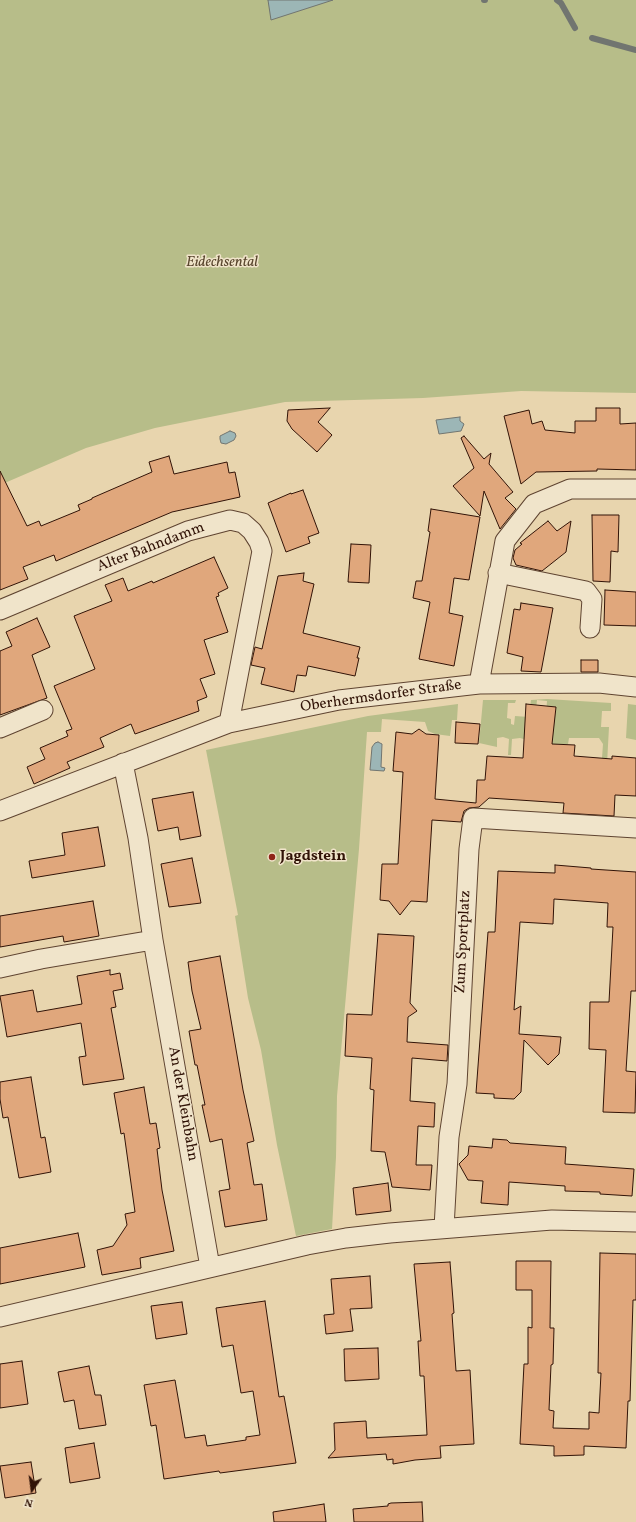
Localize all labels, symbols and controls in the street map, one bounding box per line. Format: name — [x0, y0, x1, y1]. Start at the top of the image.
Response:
park label: Eidechsental — [186, 254, 258, 272]
street label: Alter Bahndamm — [95, 519, 207, 577]
street label: Oberhermsdorfer Straße — [299, 677, 463, 717]
place label: Jagdstein — [280, 848, 346, 866]
marker: Jagdstein — [267, 852, 277, 862]
street label: Zum Sportplatz — [452, 890, 476, 994]
street label: An der Kleinbahn — [163, 1045, 201, 1163]
north arrow — [12, 1470, 52, 1510]
text: N — [23, 1494, 35, 1510]

